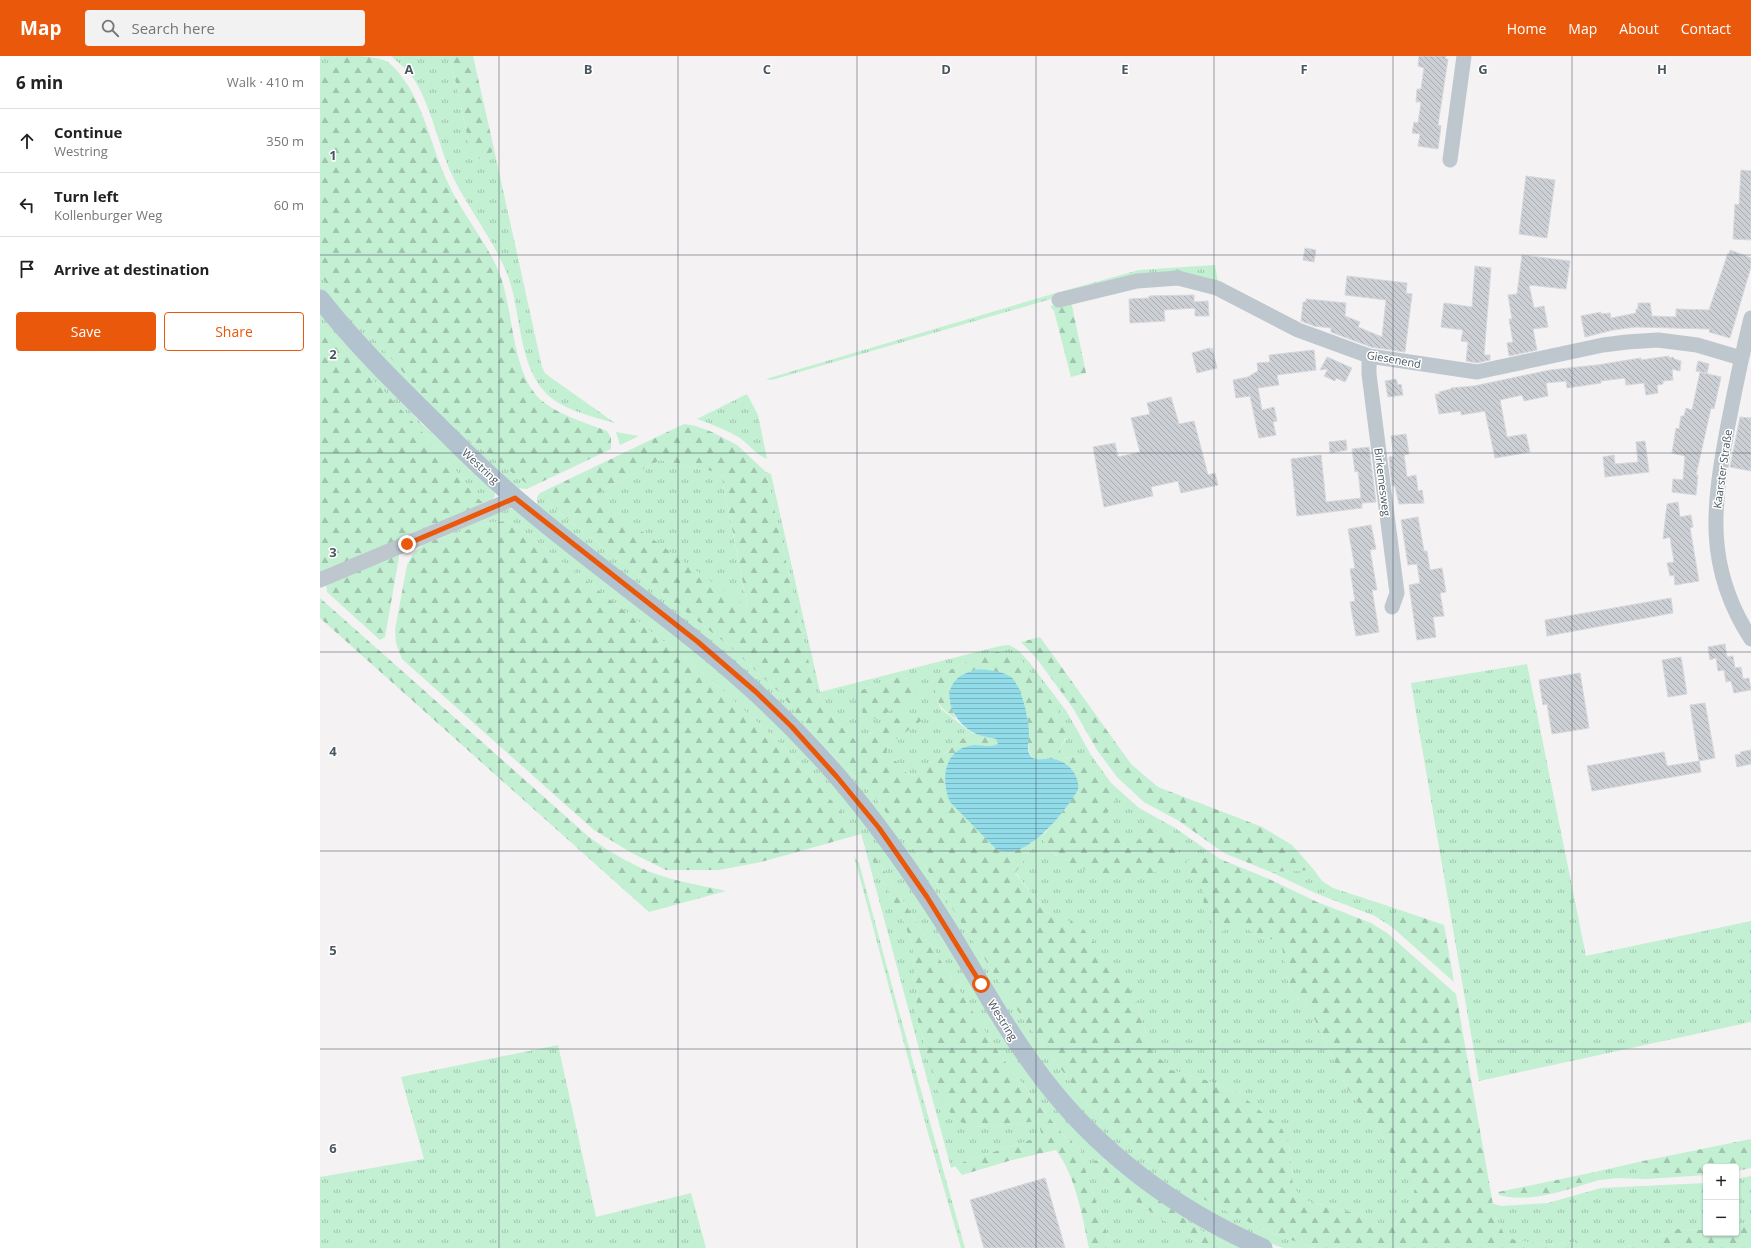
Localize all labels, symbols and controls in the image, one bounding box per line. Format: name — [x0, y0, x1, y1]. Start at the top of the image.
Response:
search box — [85, 10, 365, 46]
text: Map — [20, 15, 61, 41]
icon: search — [99, 17, 121, 39]
text: Search here — [131, 18, 215, 38]
text: Home — [1507, 19, 1546, 38]
text: Map — [1568, 19, 1597, 38]
text: About — [1619, 19, 1659, 38]
text: Contact — [1681, 19, 1731, 38]
text: A — [405, 60, 414, 78]
text: B — [584, 60, 593, 78]
text: C — [763, 60, 771, 78]
text: D — [941, 60, 951, 78]
text: E — [1121, 60, 1129, 78]
text: F — [1300, 60, 1308, 78]
text: G — [1478, 60, 1488, 78]
text: H — [1657, 60, 1667, 78]
text: 6 min — [16, 71, 63, 94]
text: Walk · 410 m — [227, 73, 304, 91]
text: Continue — [54, 122, 122, 142]
icon: ahead — [16, 130, 38, 152]
text: 350 m — [266, 132, 304, 150]
text: Westring — [54, 142, 108, 160]
text: 1 — [329, 146, 337, 164]
text: Turn left — [54, 186, 119, 206]
icon: left — [16, 194, 38, 216]
text: 60 m — [274, 196, 304, 214]
text: Kollenburger Weg — [54, 206, 162, 224]
icon: arrive — [16, 258, 38, 280]
text: Arrive at destination — [54, 259, 209, 279]
button: Save — [16, 312, 156, 351]
button: Share — [164, 312, 304, 351]
text: 2 — [329, 345, 337, 363]
street label: Giesenend — [1366, 347, 1422, 371]
street label: Kaarster Straße — [1709, 428, 1735, 510]
street label: Westring — [459, 445, 503, 487]
street label: Birkemesweg — [1371, 447, 1395, 517]
route end — [398, 535, 416, 553]
text: 3 — [329, 543, 337, 561]
text: 4 — [329, 742, 337, 760]
text: 5 — [329, 941, 337, 959]
route start — [972, 975, 990, 993]
street label: Westring — [985, 997, 1021, 1043]
text: 6 — [329, 1139, 337, 1157]
map controls — [1703, 1164, 1739, 1236]
button: + — [1703, 1164, 1739, 1200]
button: − — [1703, 1200, 1739, 1236]

